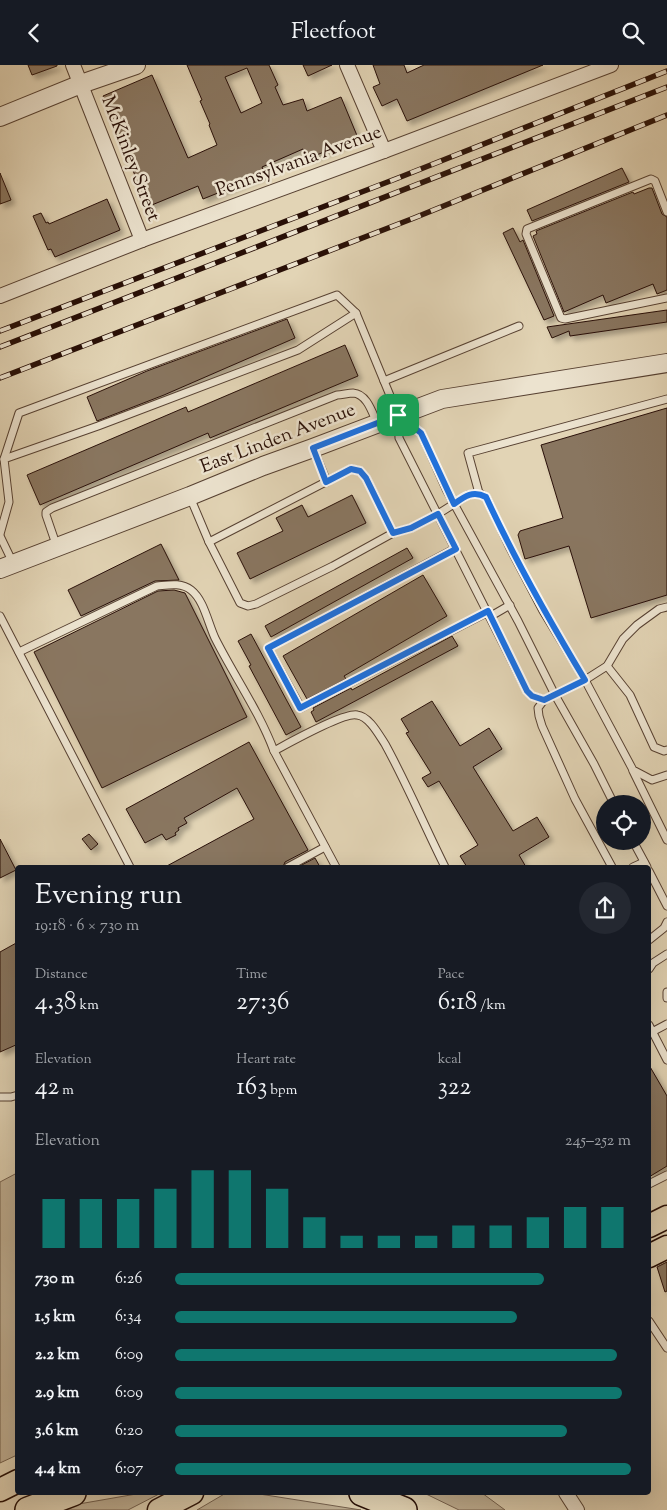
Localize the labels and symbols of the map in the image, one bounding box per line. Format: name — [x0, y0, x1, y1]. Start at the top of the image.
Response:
street label: McKinley Street — [94, 92, 167, 226]
street label: Pennsylvania Avenue — [212, 119, 386, 205]
pin — [377, 394, 419, 436]
street label: East Linden Avenue — [196, 397, 360, 481]

